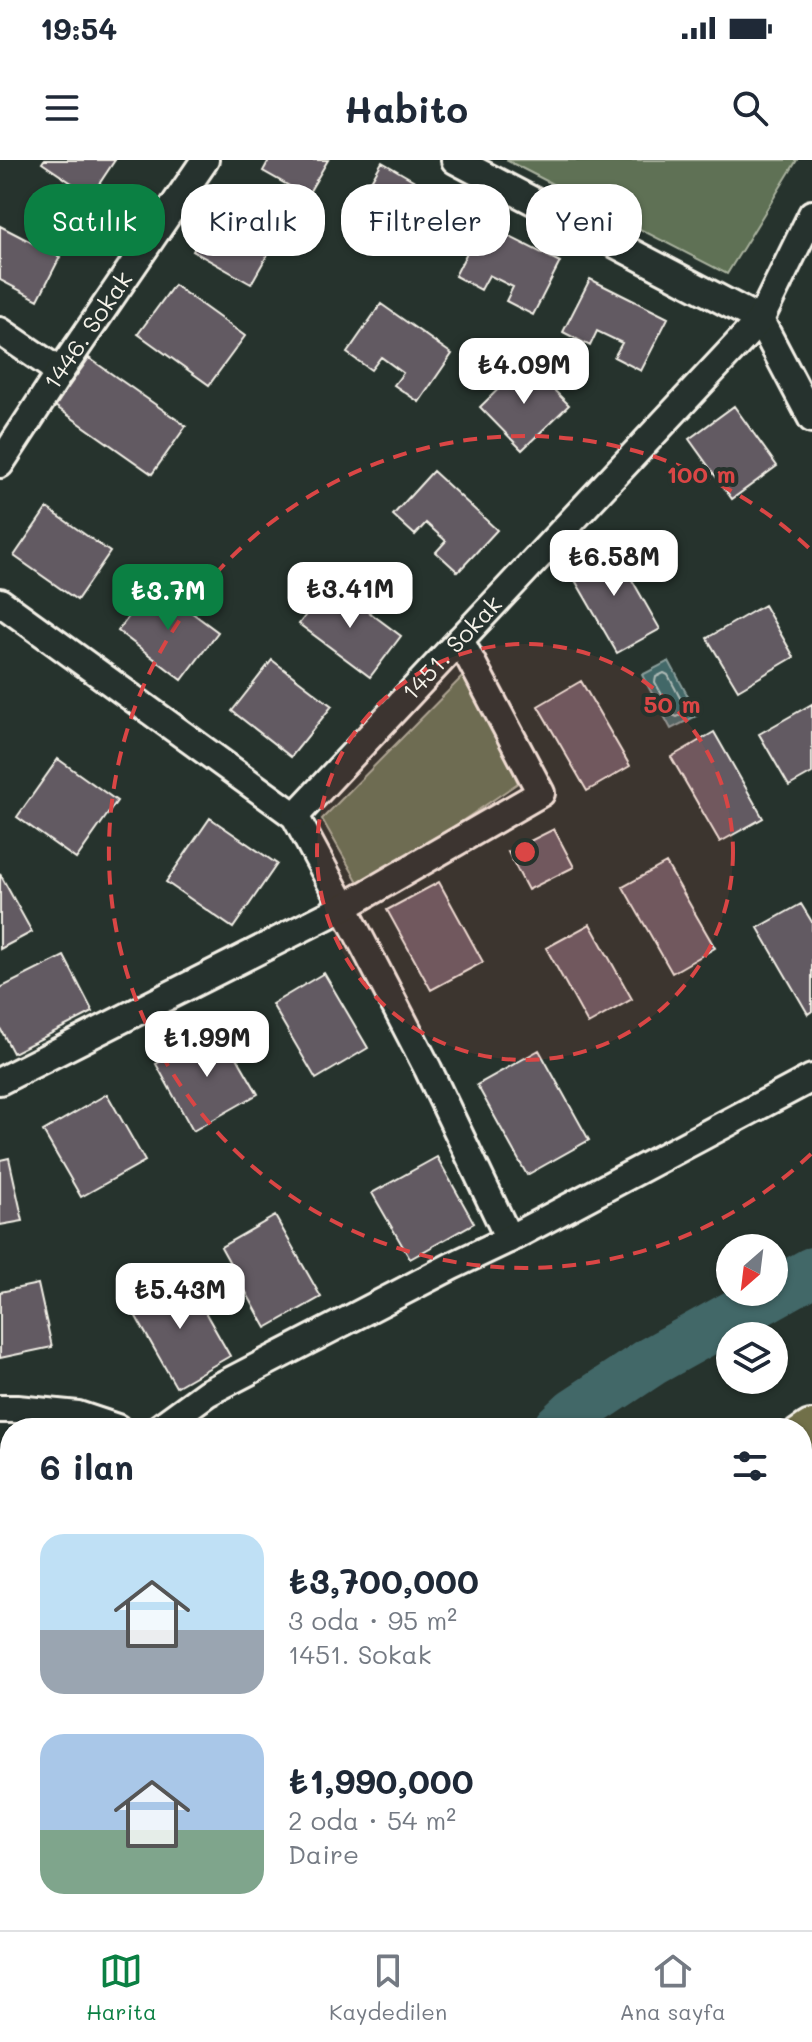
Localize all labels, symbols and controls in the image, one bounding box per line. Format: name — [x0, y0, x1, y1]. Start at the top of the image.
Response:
text: 19:54 — [40, 8, 117, 48]
text: Habito — [344, 85, 468, 132]
icon: menu — [40, 86, 84, 130]
icon: search — [728, 86, 772, 130]
chip: Satılık — [24, 184, 165, 256]
chip: Kiralık — [181, 184, 325, 256]
chip: Filtreler — [341, 184, 510, 256]
chip: Yeni — [526, 184, 642, 256]
street label: 1446. Sokak — [36, 265, 138, 395]
pin: ₺4.09M — [459, 338, 589, 406]
text: ₺4.09M — [477, 347, 571, 381]
text: 100 m — [666, 458, 736, 489]
pin: ₺6.58M — [549, 530, 679, 598]
text: ₺6.58M — [568, 539, 660, 573]
pin: ₺3.41M — [285, 562, 415, 630]
pin: ₺3.7M — [112, 564, 224, 632]
text: ₺3.41M — [306, 571, 394, 605]
text: ₺3.7M — [130, 573, 206, 607]
street label: 1451. Sokak — [395, 588, 508, 706]
text: 50 m — [643, 688, 701, 719]
centre of rings — [511, 838, 539, 866]
pin: ₺1.99M — [142, 1011, 272, 1079]
text: ₺1.99M — [163, 1020, 251, 1054]
north arrow — [716, 1234, 788, 1306]
map controls — [716, 1234, 788, 1394]
pin: ₺5.43M — [115, 1263, 245, 1331]
text: ₺5.43M — [134, 1272, 226, 1306]
button: layers — [716, 1322, 788, 1394]
text: 6 ilan — [40, 1444, 134, 1489]
icon: filters — [728, 1444, 772, 1488]
text: ₺3,700,000 — [288, 1558, 479, 1603]
icon: home — [104, 1566, 200, 1662]
text: 3 oda · 95 m² — [288, 1603, 457, 1637]
text: 1451. Sokak — [288, 1637, 432, 1671]
text: ₺1,990,000 — [288, 1758, 474, 1803]
icon: home — [104, 1766, 200, 1862]
text: 2 oda · 54 m² — [288, 1803, 456, 1837]
text: Daire — [288, 1837, 359, 1871]
tab: Harita — [86, 1949, 157, 2026]
tab: Kaydedilen — [329, 1949, 447, 2026]
tab: Ana sayfa — [620, 1949, 726, 2026]

